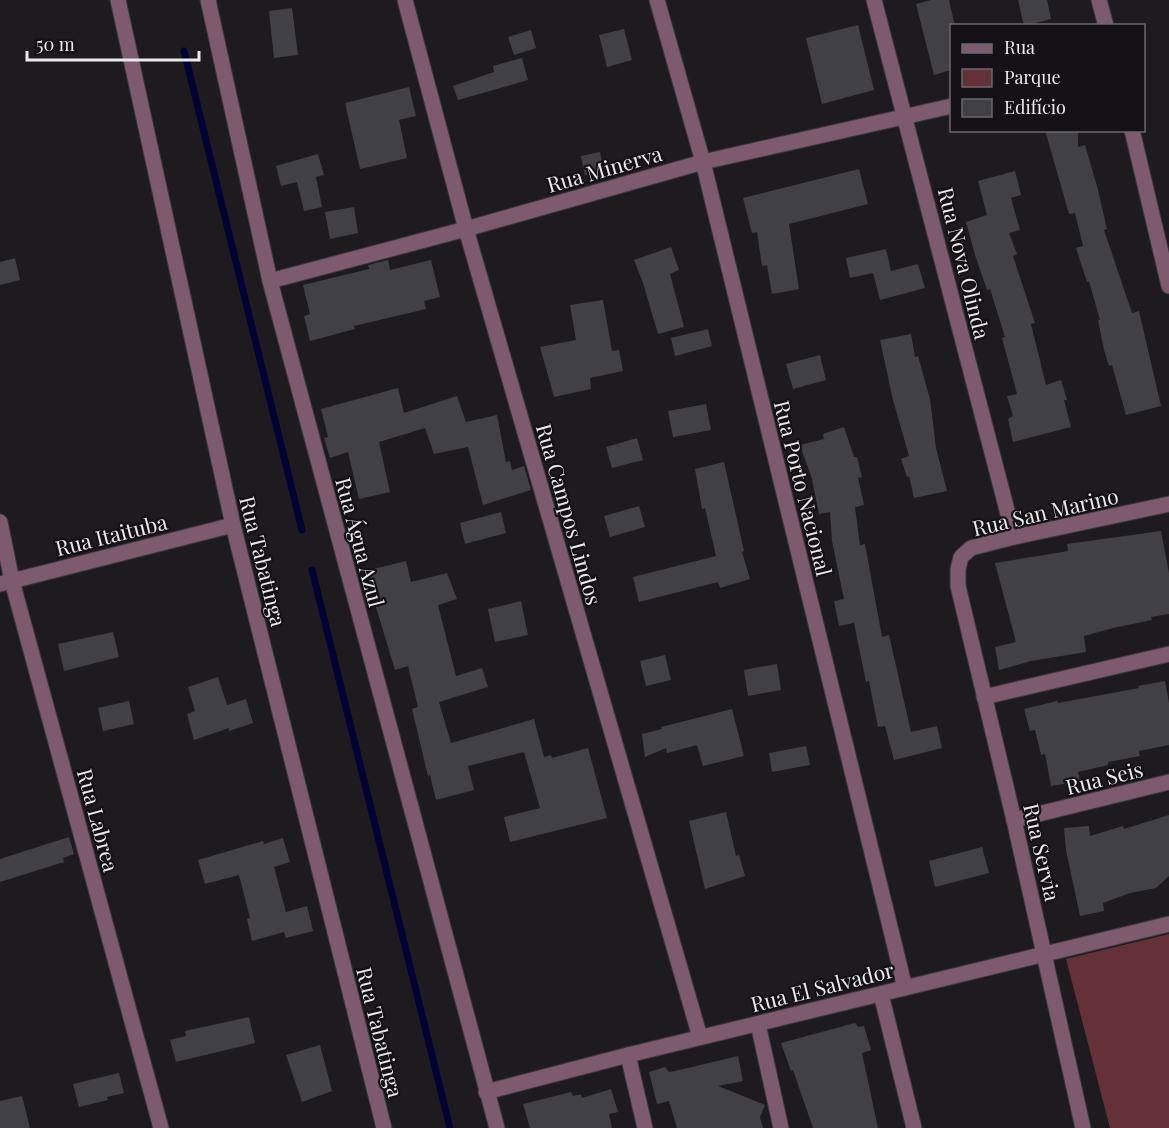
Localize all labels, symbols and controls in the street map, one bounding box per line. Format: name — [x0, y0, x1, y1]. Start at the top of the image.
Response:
scale bar — [27, 24, 200, 62]
legend — [950, 24, 1145, 132]
text: 50 m — [36, 32, 75, 56]
text: Rua — [1004, 35, 1035, 59]
text: Parque — [1004, 65, 1061, 89]
text: Edifício — [1004, 95, 1066, 119]
street label: Rua Minerva — [543, 138, 665, 198]
street label: Rua Nova Olinda — [933, 184, 998, 342]
street label: Rua Porto Nacional — [769, 397, 839, 579]
street label: Rua Campos Lindos — [531, 420, 609, 608]
street label: Rua Água Azul — [330, 474, 392, 610]
street label: Rua San Marino — [969, 481, 1121, 541]
street label: Rua Tabatinga — [234, 493, 294, 630]
street label: Rua Itaituba — [52, 506, 170, 561]
street label: Rua Seis — [1062, 754, 1146, 800]
street label: Rua Labrea — [72, 765, 126, 875]
street label: Rua Servia — [1018, 800, 1068, 904]
street label: Rua El Salvador — [747, 955, 897, 1017]
street label: Rua Tabatinga — [351, 964, 411, 1101]

